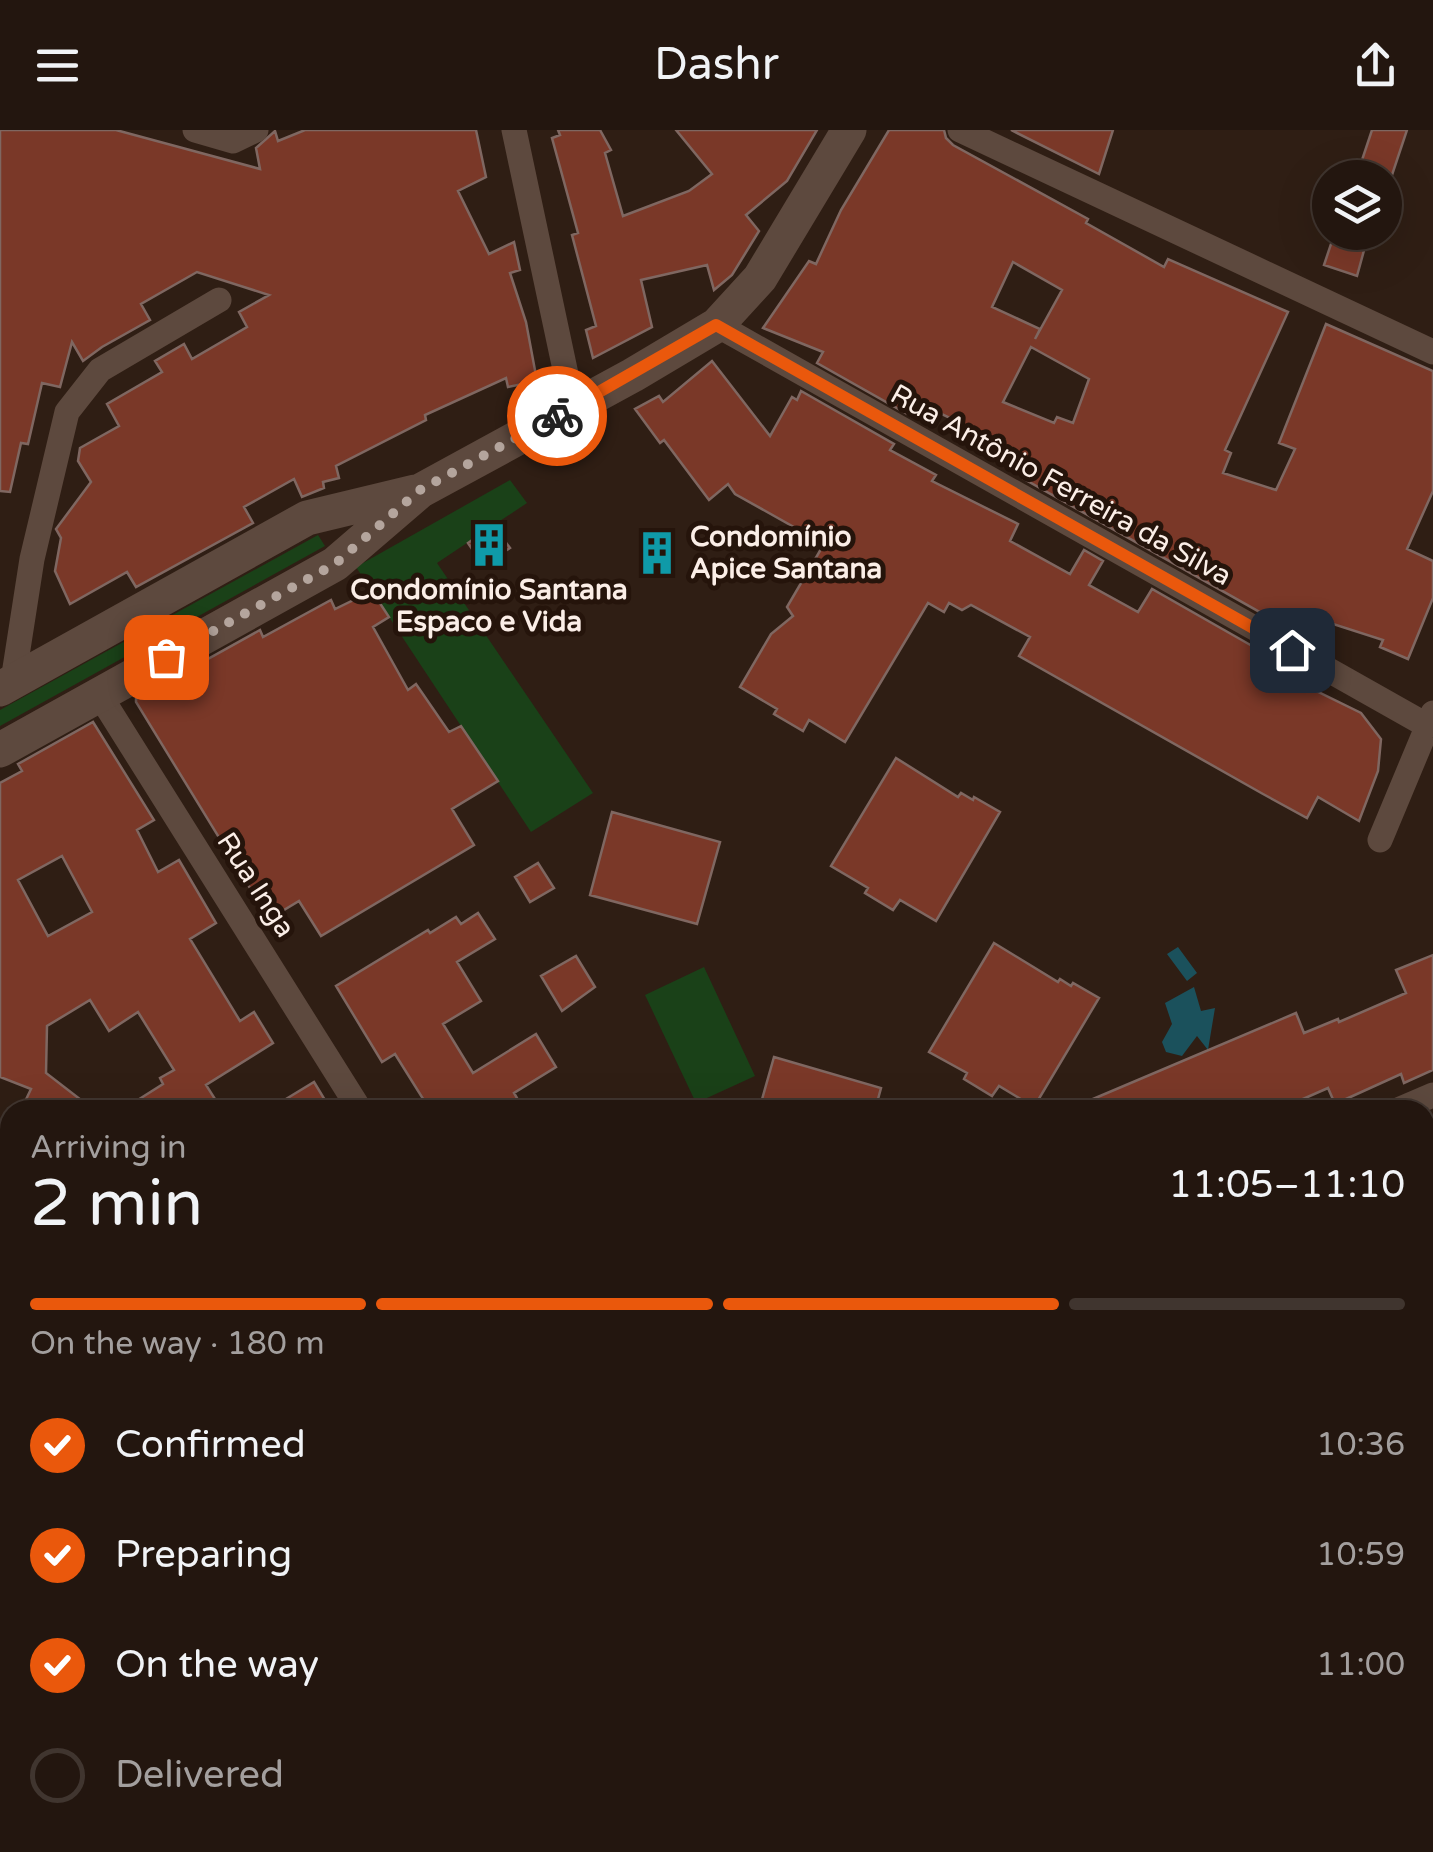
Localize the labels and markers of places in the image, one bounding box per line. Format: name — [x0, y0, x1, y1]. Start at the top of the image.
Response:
place label: Condomínio Apice Santana — [690, 520, 882, 586]
building icon: Condomínio Santana Espaco e Vida — [465, 521, 513, 569]
building icon: Condomínio Apice Santana — [633, 529, 681, 577]
place label: Condomínio Santana Espaco e Vida — [350, 573, 628, 639]
pin — [1250, 608, 1335, 693]
pin — [124, 615, 209, 700]

